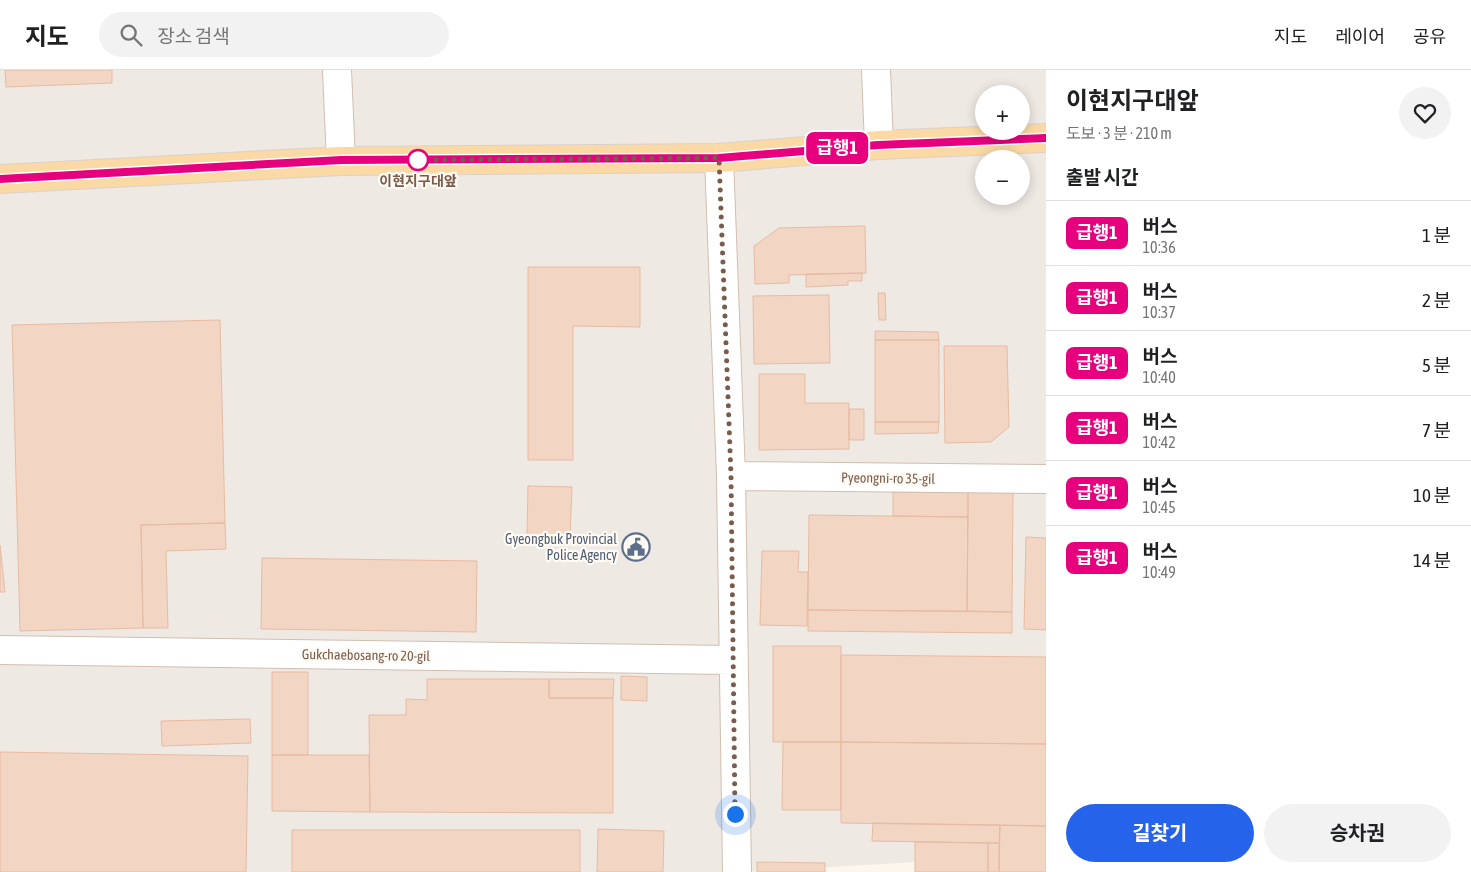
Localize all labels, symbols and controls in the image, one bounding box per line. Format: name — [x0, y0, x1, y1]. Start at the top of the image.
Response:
search box — [99, 12, 449, 57]
icon: search — [117, 21, 145, 49]
text: 지도 — [25, 23, 69, 50]
text: 장소 검색 — [157, 25, 230, 47]
text: 지도 — [1274, 26, 1307, 47]
text: 레이어 — [1335, 26, 1385, 47]
text: 공유 — [1413, 26, 1446, 47]
map controls — [975, 85, 1030, 205]
button: + — [975, 85, 1030, 140]
text: 이현지구대앞 — [1066, 87, 1198, 114]
button: heart — [1399, 87, 1451, 139]
text: 도보 · 3 분 · 210 m — [1066, 124, 1172, 142]
line badge: 급행1 — [808, 132, 866, 164]
text: 급행1 — [816, 137, 858, 158]
marker: 이현지구대앞 — [407, 149, 429, 171]
button: − — [975, 150, 1030, 205]
text: 출발 시간 — [1066, 166, 1139, 188]
place label: 이현지구대앞 — [379, 173, 457, 189]
text: 버스 — [1143, 215, 1178, 237]
text: 급행1 — [1076, 222, 1118, 243]
text: 1 분 — [1422, 224, 1451, 246]
text: 10:36 — [1143, 238, 1176, 256]
text: 버스 — [1143, 280, 1178, 302]
text: 급행1 — [1076, 287, 1118, 308]
text: 2 분 — [1422, 289, 1451, 311]
text: 10:37 — [1143, 303, 1176, 321]
text: 버스 — [1143, 345, 1178, 367]
text: 급행1 — [1076, 352, 1118, 373]
text: 5 분 — [1422, 354, 1451, 376]
text: 10:40 — [1143, 368, 1176, 386]
text: 버스 — [1143, 410, 1178, 432]
text: 급행1 — [1076, 417, 1118, 438]
text: 7 분 — [1422, 419, 1451, 441]
text: 10:42 — [1143, 433, 1176, 451]
street label: Pyeongni-ro 35-gil — [841, 469, 935, 487]
text: 버스 — [1143, 475, 1178, 497]
text: 급행1 — [1076, 482, 1118, 503]
text: 10 분 — [1413, 484, 1451, 506]
text: 10:45 — [1143, 498, 1176, 516]
place label: Gyeongbuk Provincial Police Agency — [505, 531, 617, 563]
public building icon: Gyeongbuk Provincial Police Agency — [621, 532, 651, 562]
text: 버스 — [1143, 540, 1178, 562]
text: 급행1 — [1076, 547, 1118, 568]
text: 14 분 — [1413, 549, 1451, 571]
text: 10:49 — [1143, 563, 1176, 581]
street label: Gukchaebosang-ro 20-gil — [302, 646, 430, 664]
your location — [723, 802, 748, 827]
button: 길찾기 — [1066, 804, 1254, 862]
button: 승차권 — [1264, 804, 1451, 862]

